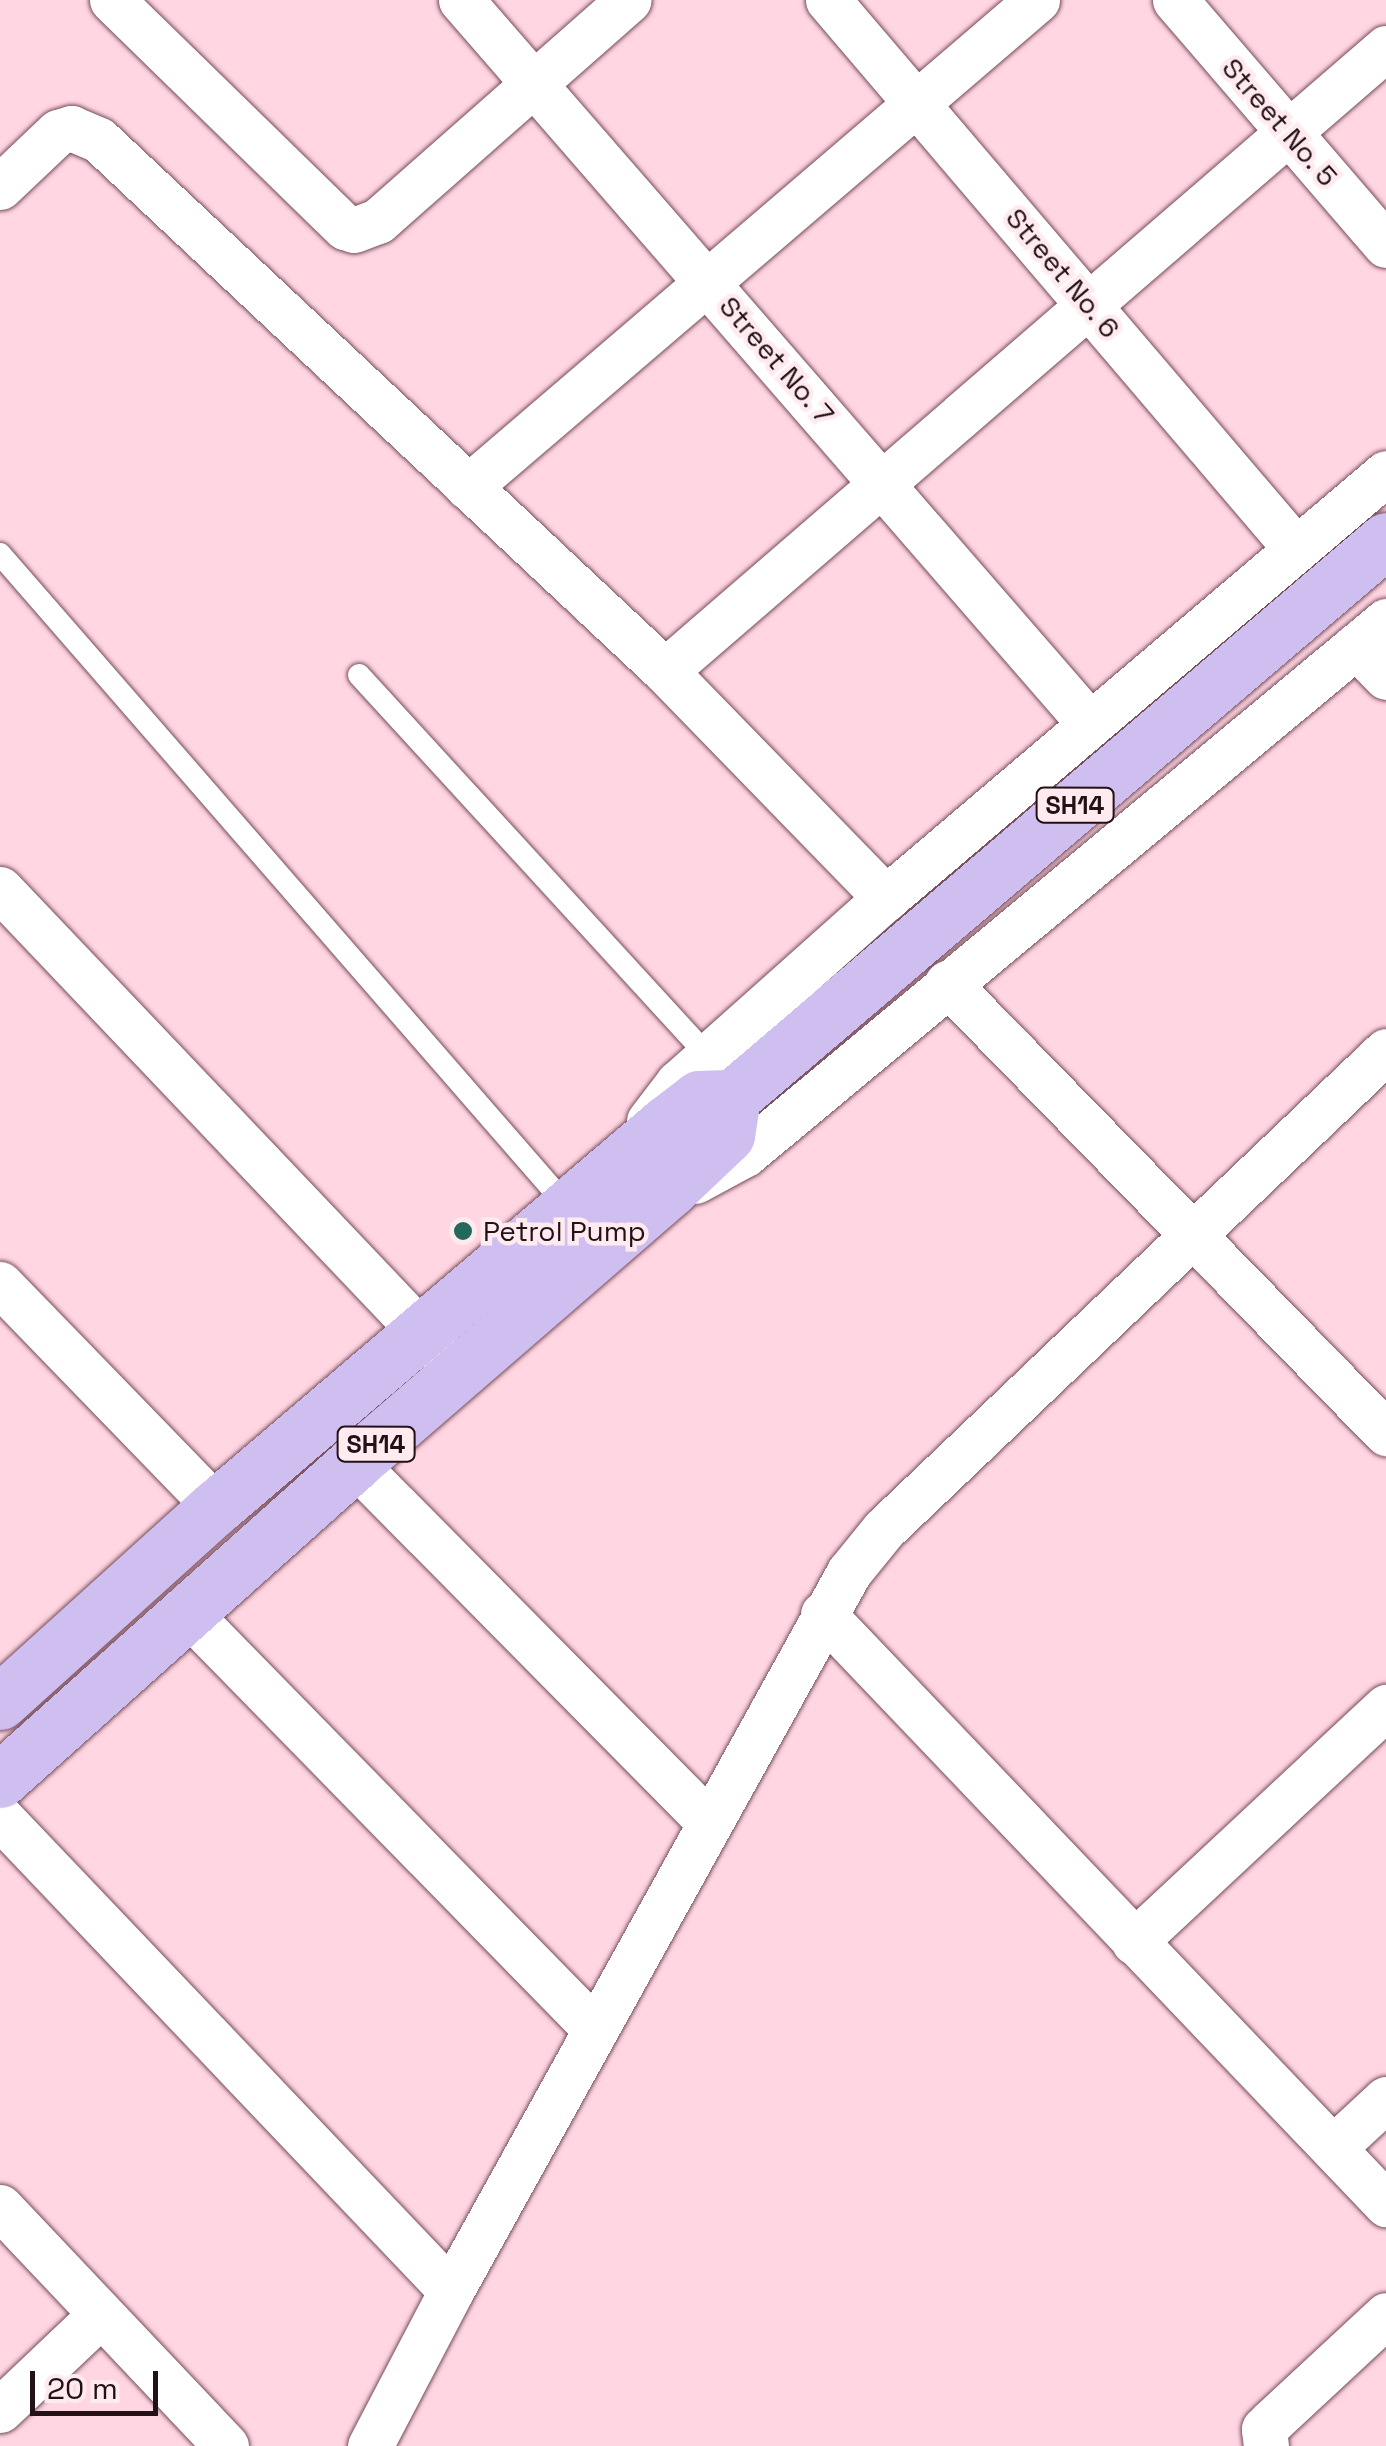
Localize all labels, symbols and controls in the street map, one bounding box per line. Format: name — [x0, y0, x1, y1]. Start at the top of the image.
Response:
street label: Street No. 5 — [1215, 51, 1345, 193]
street label: Street No. 6 — [999, 201, 1127, 345]
street label: Street No. 7 — [712, 289, 842, 431]
road number: SH14 — [1035, 785, 1115, 825]
place label: Petrol Pump — [483, 1214, 646, 1248]
marker: Petrol Pump — [452, 1220, 474, 1242]
road number: SH14 — [336, 1424, 416, 1464]
scale bar — [35, 2351, 162, 2413]
text: 20 m — [47, 2369, 118, 2408]

